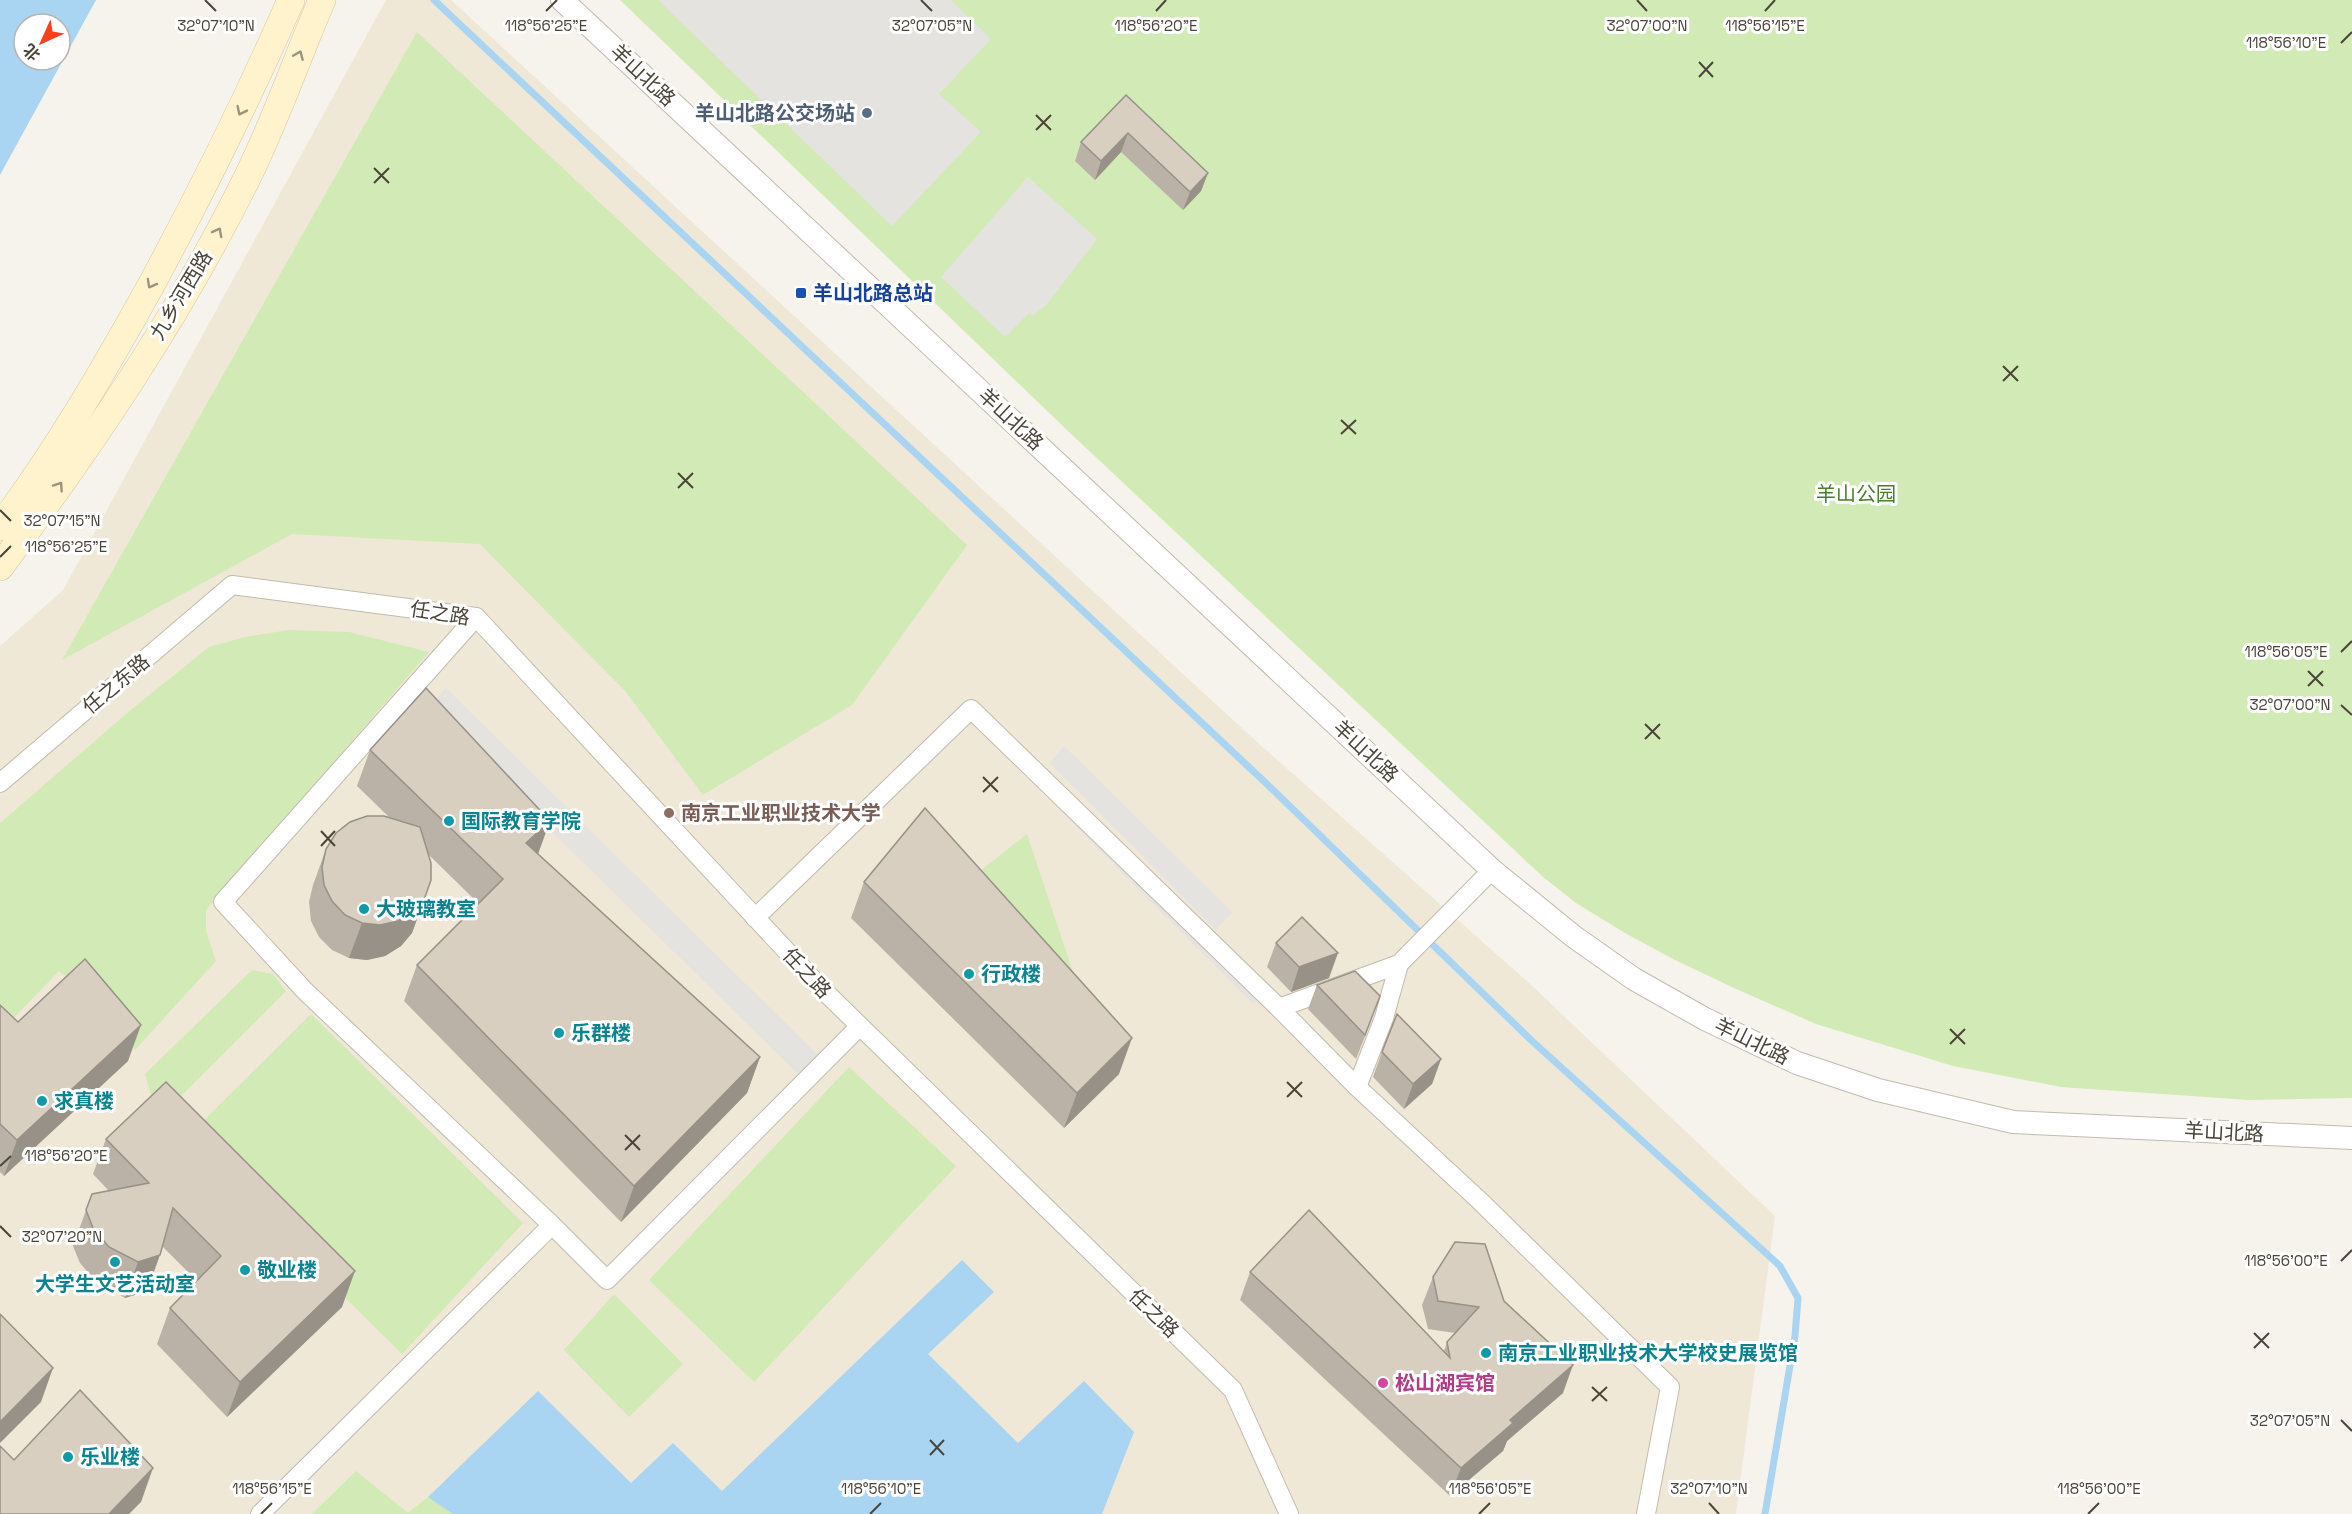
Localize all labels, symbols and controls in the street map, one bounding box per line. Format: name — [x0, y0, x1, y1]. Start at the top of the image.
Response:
north arrow — [12, 12, 72, 72]
text: 32°07'10"N — [177, 16, 255, 35]
text: 118°56'25"E — [505, 16, 587, 35]
text: 32°07'05"N — [892, 16, 972, 35]
text: 118°56'20"E — [1114, 16, 1198, 35]
text: 32°07'00"N — [1607, 16, 1687, 35]
text: 118°56'15"E — [1725, 16, 1805, 35]
text: 118°56'10"E — [2246, 33, 2326, 52]
street label: 羊山北路 — [605, 38, 681, 112]
text: 北 — [19, 39, 45, 65]
one-way arrow — [292, 50, 304, 61]
place label: 羊山北路公交场站 — [695, 100, 855, 126]
one-way arrow — [237, 105, 249, 116]
marker: 羊山北路公交场站 — [860, 106, 874, 120]
one-way arrow — [211, 227, 222, 238]
street label: 九乡河西路 — [144, 245, 218, 345]
one-way arrow — [147, 278, 158, 288]
place label: 羊山北路总站 — [813, 280, 933, 306]
marker: 羊山北路总站 — [794, 286, 808, 300]
street label: 羊山北路 — [973, 382, 1049, 456]
park label: 羊山公园 — [1816, 481, 1896, 507]
one-way arrow — [52, 482, 64, 492]
text: 32°07'15"N — [24, 511, 100, 530]
text: 118°56'25"E — [25, 537, 107, 556]
street label: 任之路 — [408, 595, 472, 631]
text: 118°56'05"E — [2245, 642, 2327, 661]
street label: 任之东路 — [77, 648, 155, 720]
text: 32°07'00"N — [2250, 695, 2330, 714]
street label: 羊山北路 — [1328, 714, 1404, 788]
place label: 南京工业职业技术大学 — [681, 800, 881, 826]
marker: 南京工业职业技术大学 — [662, 806, 676, 820]
place label: 国际教育学院 — [461, 808, 581, 834]
marker: 国际教育学院 — [442, 814, 456, 828]
place label: 大玻璃教室 — [376, 896, 476, 922]
marker: 大玻璃教室 — [357, 902, 371, 916]
street label: 任之路 — [777, 942, 837, 1004]
place label: 行政楼 — [981, 961, 1041, 987]
marker: 行政楼 — [962, 967, 976, 981]
street label: 羊山北路 — [1710, 1012, 1794, 1070]
place label: 乐群楼 — [571, 1020, 631, 1046]
marker: 乐群楼 — [552, 1026, 566, 1040]
place label: 求真楼 — [54, 1088, 114, 1114]
marker: 求真楼 — [35, 1094, 49, 1108]
street label: 羊山北路 — [2183, 1117, 2265, 1147]
text: 118°56'20"E — [24, 1146, 108, 1165]
text: 32°07'20"N — [22, 1227, 102, 1246]
text: 118°56'00"E — [2244, 1251, 2328, 1270]
marker: 大学生文艺活动室 — [108, 1255, 122, 1269]
place label: 敬业楼 — [257, 1257, 317, 1283]
marker: 敬业楼 — [238, 1263, 252, 1277]
place label: 大学生文艺活动室 — [35, 1271, 195, 1297]
street label: 任之路 — [1123, 1283, 1185, 1343]
place label: 南京工业职业技术大学校史展览馆 — [1498, 1340, 1798, 1366]
marker: 南京工业职业技术大学校史展览馆 — [1479, 1346, 1493, 1360]
place label: 松山湖宾馆 — [1395, 1370, 1495, 1396]
marker: 松山湖宾馆 — [1376, 1376, 1390, 1390]
text: 32°07'05"N — [2250, 1411, 2330, 1430]
place label: 乐业楼 — [80, 1444, 140, 1470]
marker: 乐业楼 — [61, 1450, 75, 1464]
text: 118°56'15"E — [232, 1479, 312, 1498]
text: 118°56'10"E — [841, 1479, 921, 1498]
text: 118°56'05"E — [1449, 1479, 1531, 1498]
text: 32°07'10"N — [1670, 1479, 1748, 1498]
text: 118°56'00"E — [2057, 1479, 2141, 1498]

